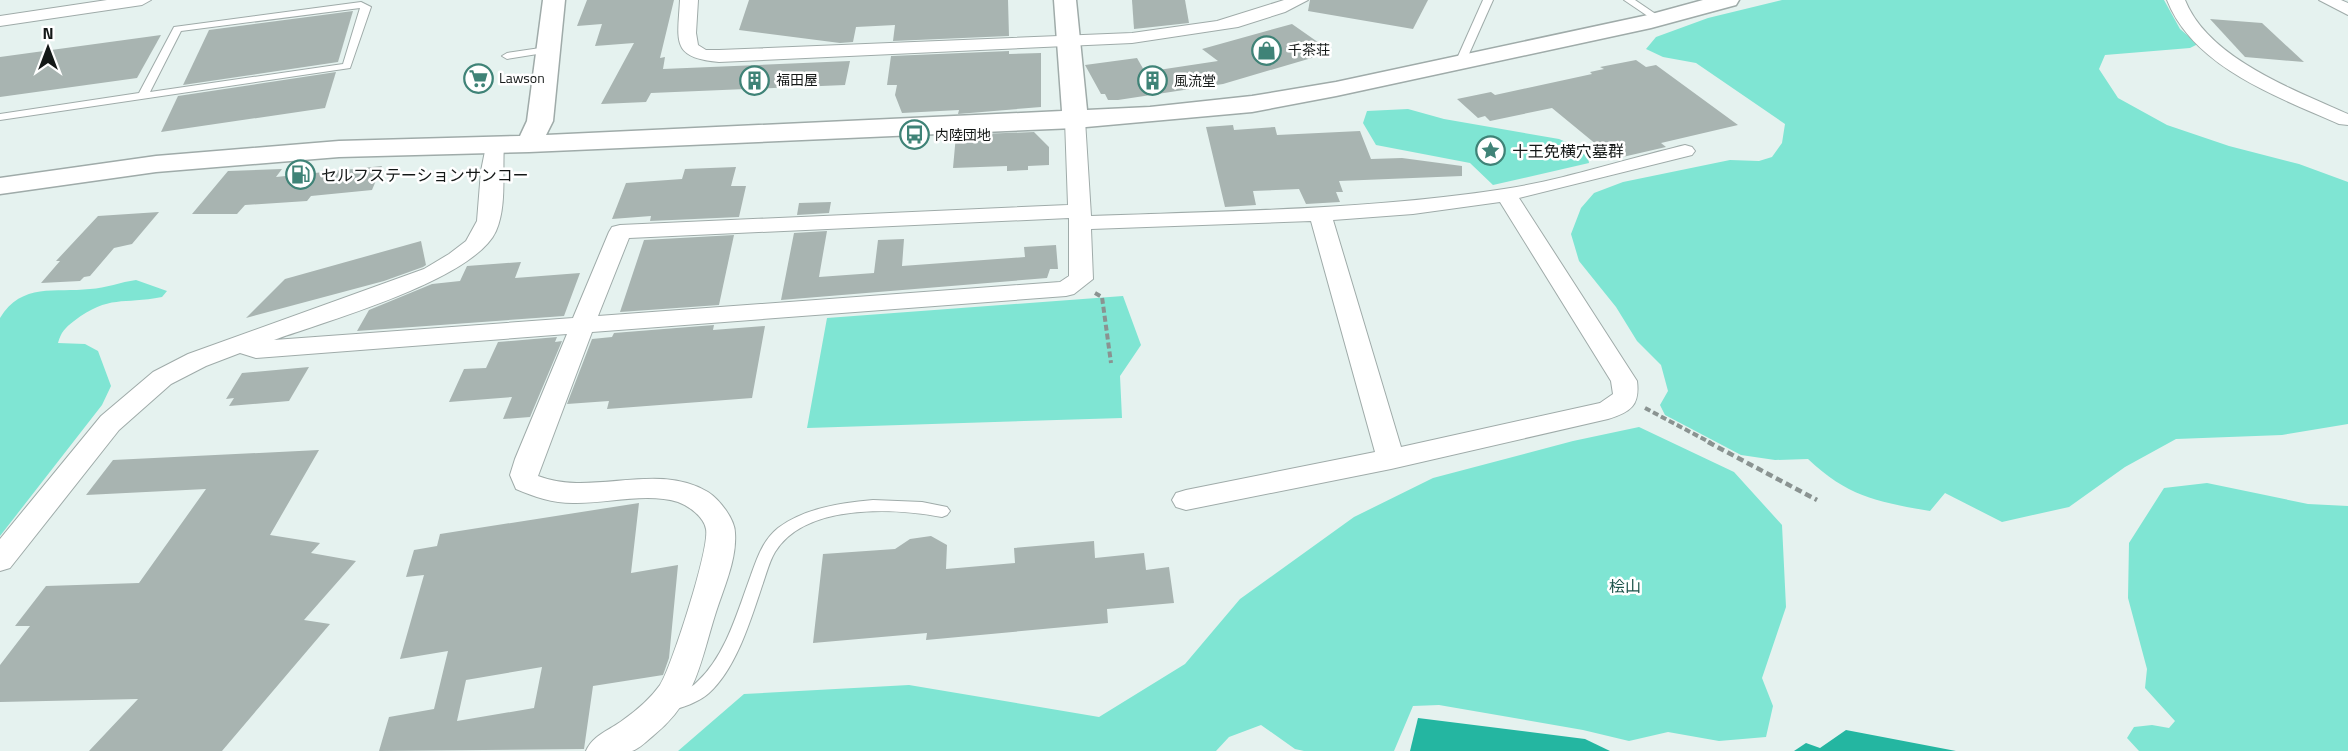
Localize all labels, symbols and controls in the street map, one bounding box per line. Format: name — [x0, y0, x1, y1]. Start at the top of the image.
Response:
north arrow — [18, 18, 78, 78]
text: N — [42, 21, 54, 45]
shop icon: 千茶荘 — [1251, 34, 1283, 66]
place label: 千茶荘 — [1288, 39, 1330, 60]
supermarket icon: Lawson — [462, 62, 494, 94]
building icon: 福田屋 — [739, 64, 771, 96]
building icon: 風流堂 — [1137, 65, 1169, 97]
place label: Lawson — [499, 67, 545, 88]
place label: 福田屋 — [776, 69, 818, 90]
place label: 風流堂 — [1174, 70, 1216, 91]
bus stop icon: 内陸団地 — [898, 119, 930, 151]
place label: 内陸団地 — [935, 124, 991, 145]
place icon: 十王免横穴墓群 — [1475, 135, 1507, 167]
place label: 十王免横穴墓群 — [1512, 139, 1624, 163]
fuel station icon: セルフステーションサンコー — [284, 159, 316, 191]
place label: セルフステーションサンコー — [321, 163, 529, 187]
park label: 桧山 — [1609, 574, 1641, 598]

